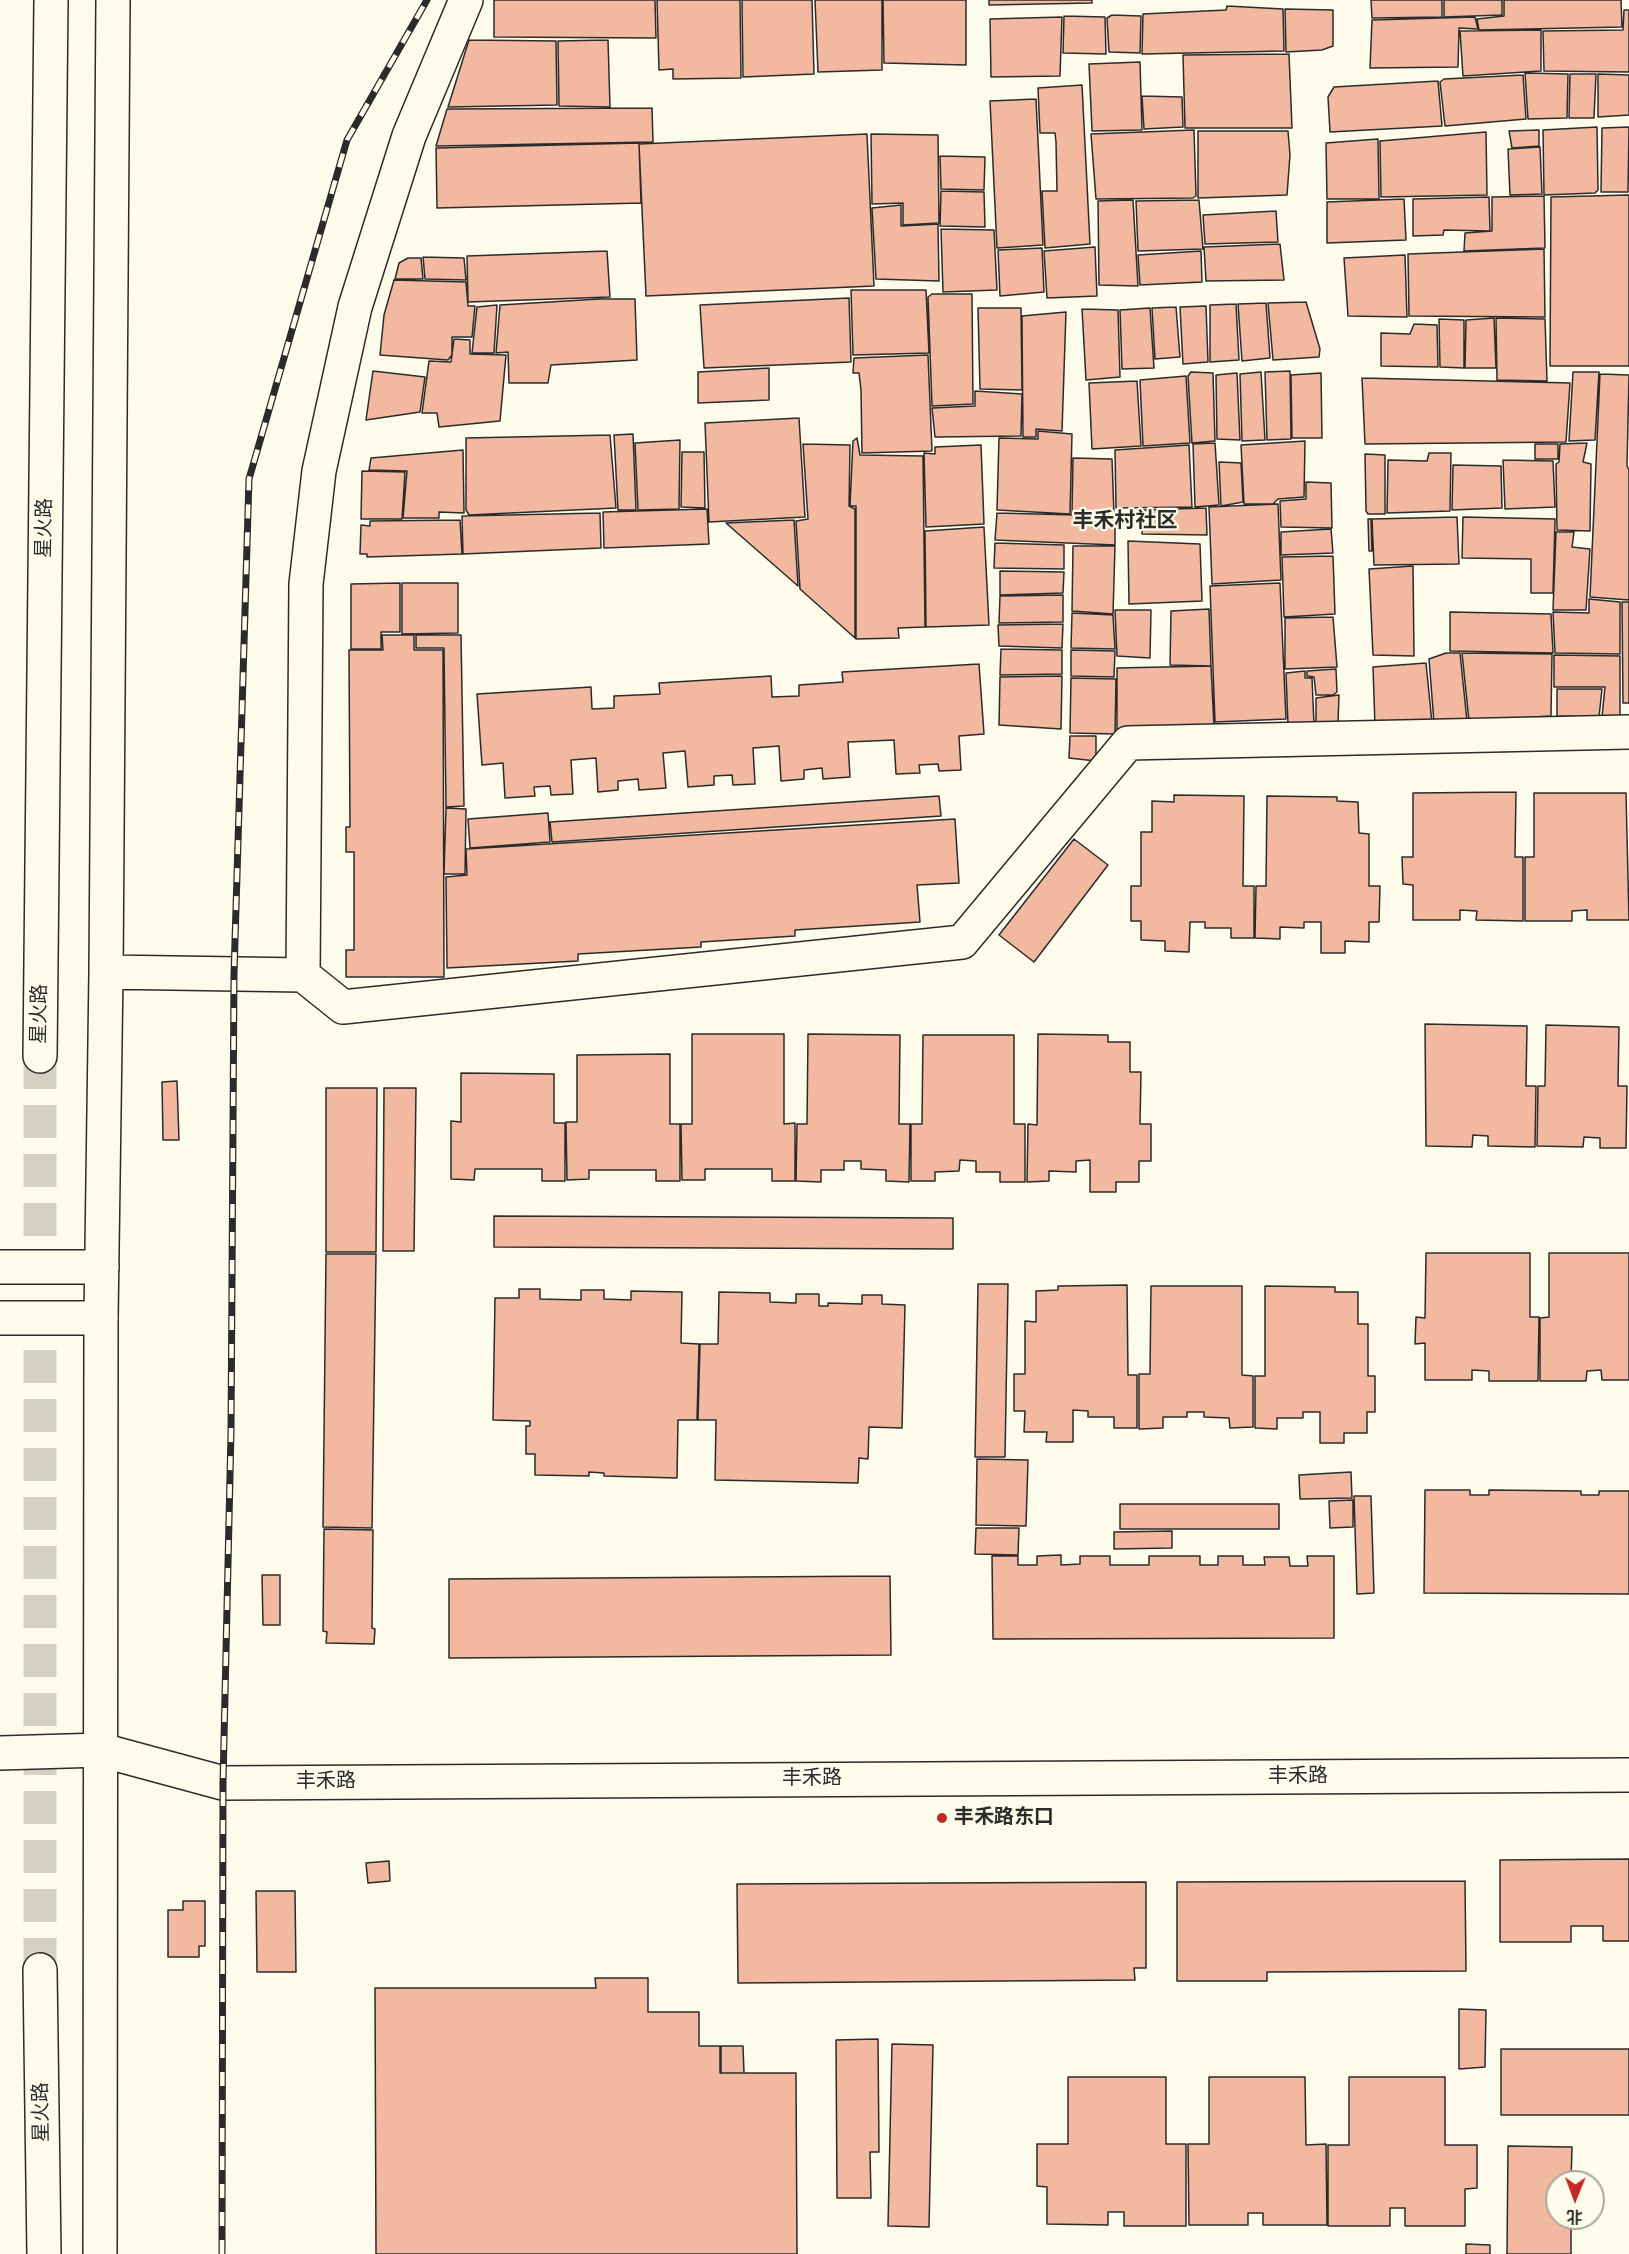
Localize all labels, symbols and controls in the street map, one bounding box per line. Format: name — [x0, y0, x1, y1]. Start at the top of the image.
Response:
street label: 星火路 — [32, 498, 58, 558]
district label: 丰禾村社区 — [1073, 508, 1177, 534]
street label: 星火路 — [27, 984, 53, 1044]
street label: 丰禾路 — [1268, 1765, 1328, 1789]
street label: 丰禾路 — [782, 1767, 842, 1791]
street label: 丰禾路 — [296, 1770, 356, 1794]
place label: 丰禾路东口 — [954, 1806, 1054, 1830]
marker: 丰禾路东口 — [935, 1811, 949, 1825]
street label: 星火路 — [29, 2082, 55, 2142]
north arrow — [1545, 2170, 1605, 2230]
text: 北 — [1567, 2206, 1583, 2226]

